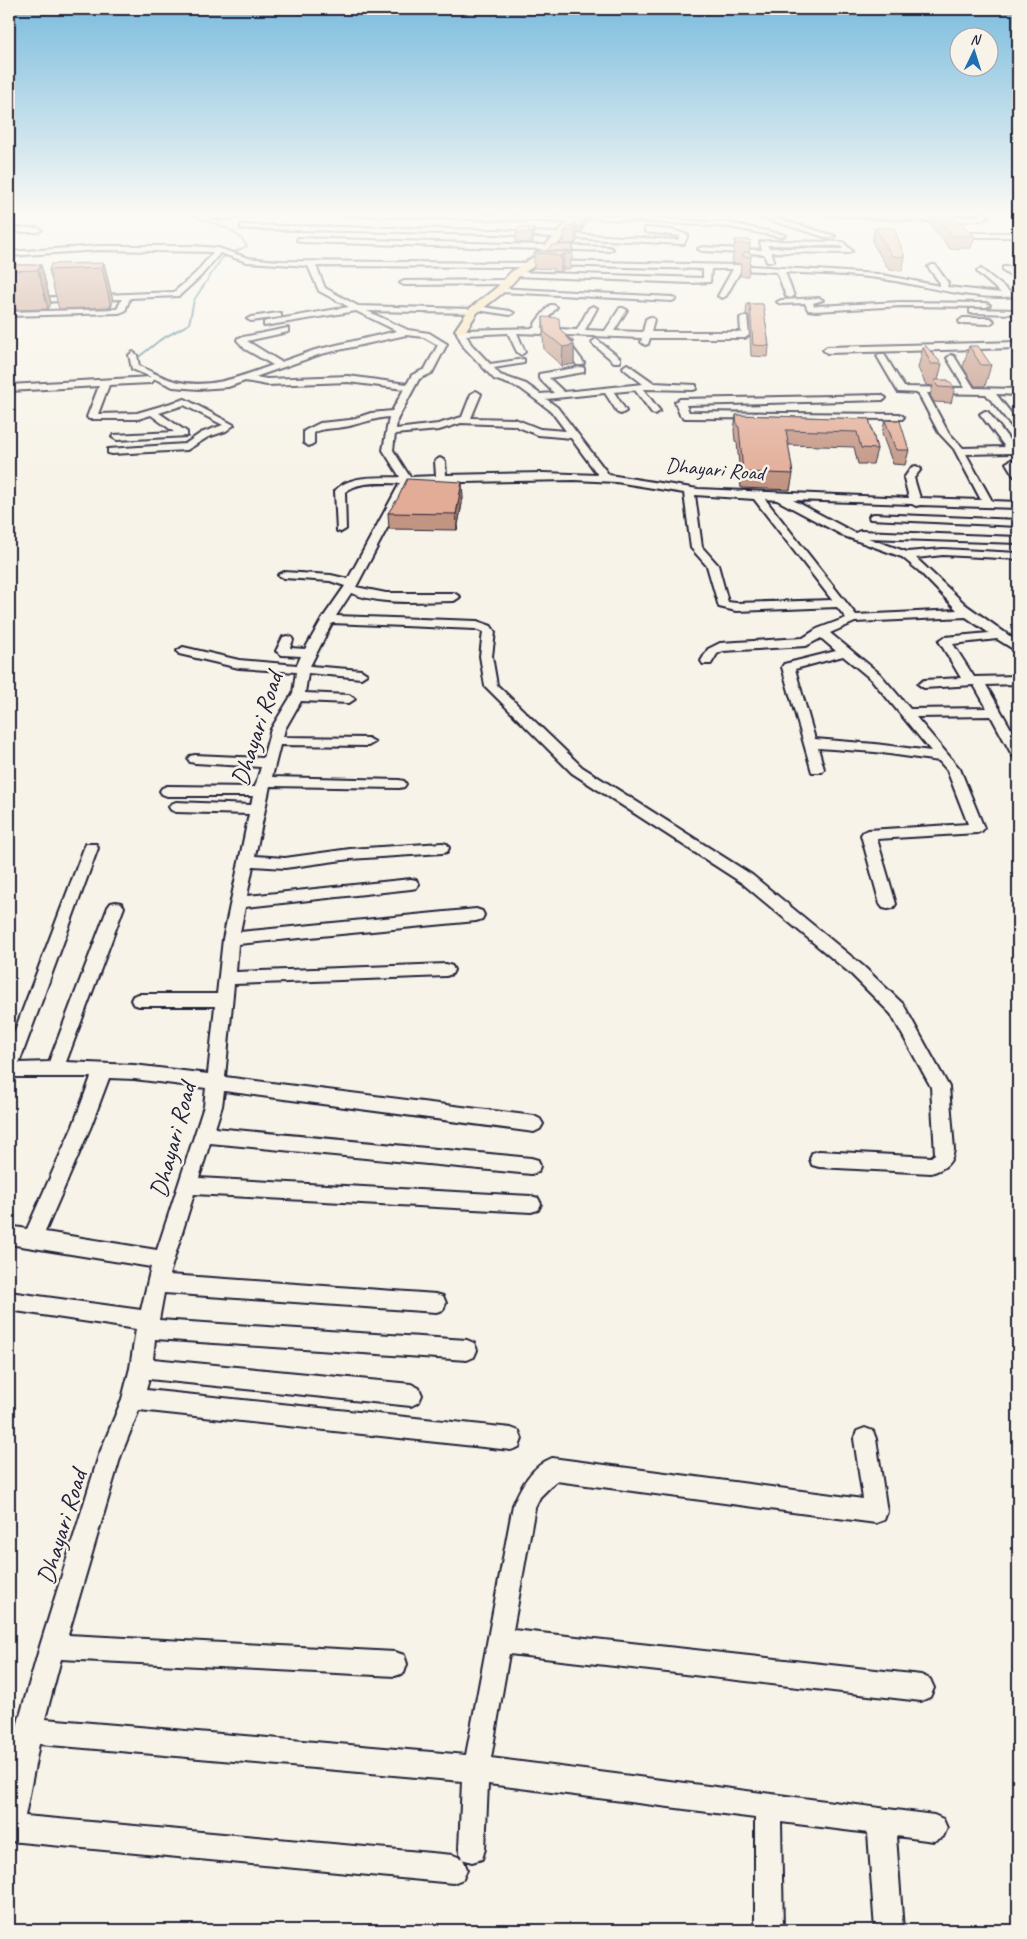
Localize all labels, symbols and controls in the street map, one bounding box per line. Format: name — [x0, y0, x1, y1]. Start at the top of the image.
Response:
north arrow — [950, 28, 1000, 78]
text: N — [970, 31, 982, 48]
street label: Dhayari Road — [665, 452, 769, 487]
street label: Dhayari Road — [224, 664, 292, 790]
street label: Dhayari Road — [142, 1075, 205, 1201]
street label: Dhayari Road — [30, 1462, 96, 1588]

